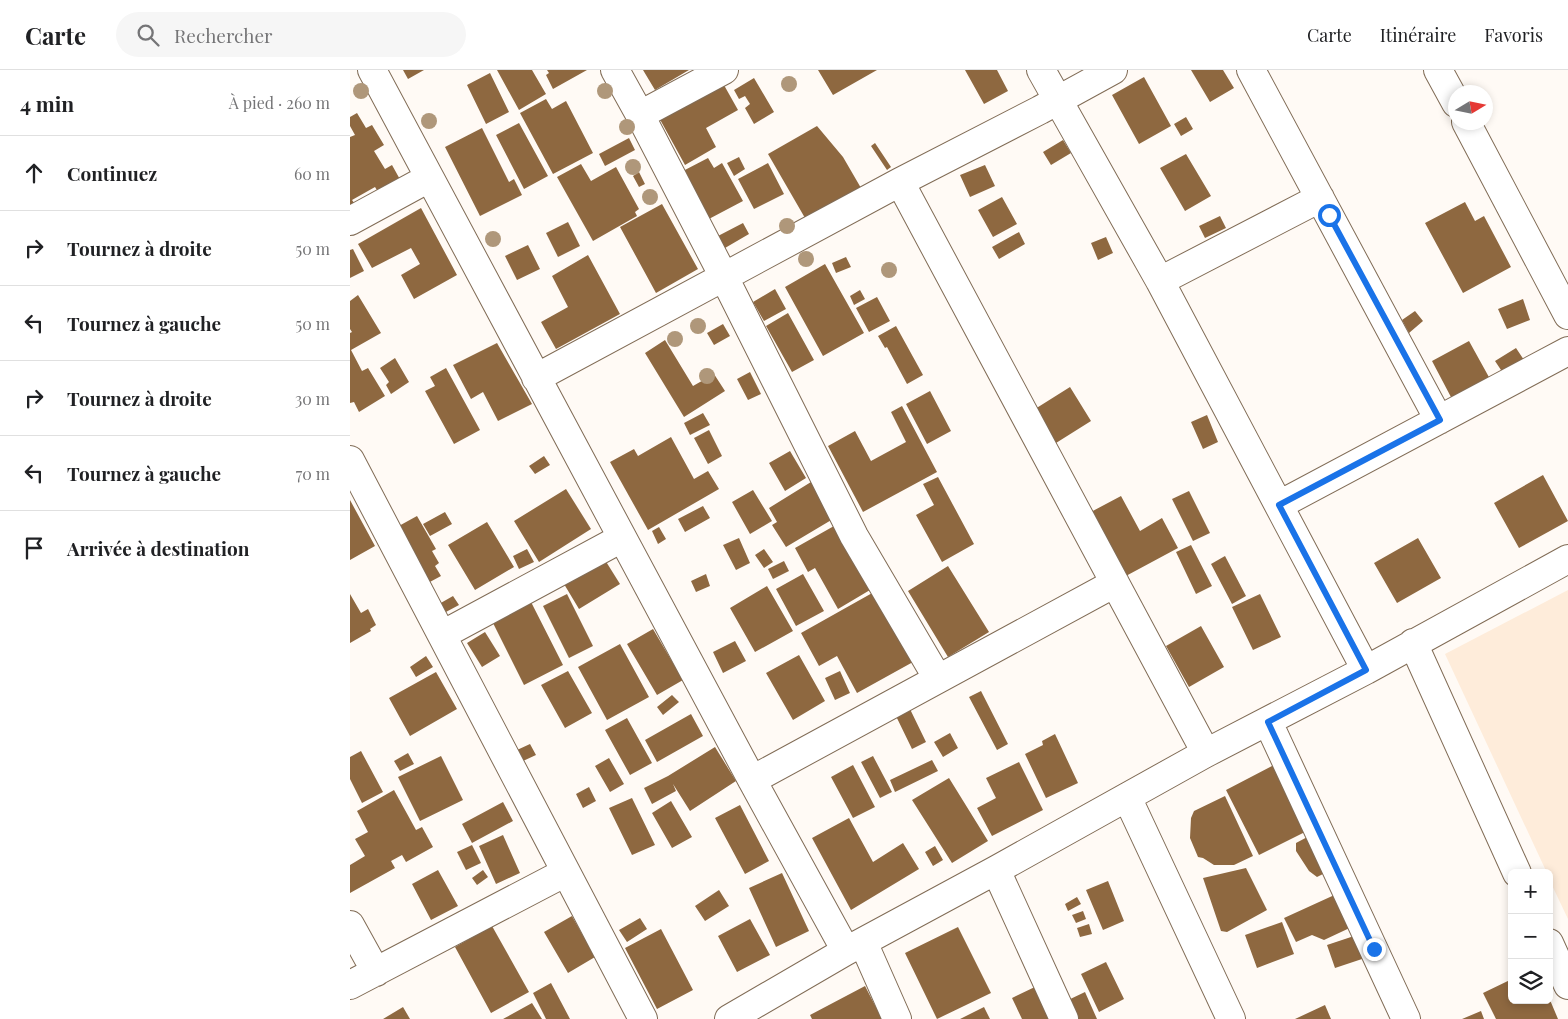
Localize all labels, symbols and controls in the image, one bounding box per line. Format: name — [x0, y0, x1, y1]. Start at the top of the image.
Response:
search box — [116, 12, 466, 57]
text: Carte — [25, 19, 86, 51]
icon: search — [134, 21, 162, 49]
text: Rechercher — [174, 22, 273, 48]
text: Carte — [1307, 23, 1352, 47]
text: Itinéraire — [1380, 23, 1456, 47]
text: Favoris — [1484, 23, 1543, 47]
north arrow — [1448, 85, 1493, 130]
text: 4 min — [20, 89, 74, 117]
text: À pied · 260 m — [229, 92, 330, 113]
icon: ahead — [20, 159, 48, 187]
text: Continuez — [67, 160, 157, 186]
text: 60 m — [294, 163, 330, 184]
route start — [1318, 204, 1341, 227]
icon: right — [20, 234, 48, 262]
text: Tournez à droite — [67, 235, 212, 261]
text: 50 m — [296, 238, 330, 259]
icon: left — [20, 309, 48, 337]
text: Tournez à gauche — [67, 310, 221, 336]
text: 50 m — [296, 313, 330, 334]
icon: right — [20, 384, 48, 412]
text: Tournez à droite — [67, 385, 212, 411]
text: 30 m — [295, 388, 330, 409]
icon: left — [20, 459, 48, 487]
text: Tournez à gauche — [67, 460, 221, 486]
text: 70 m — [296, 463, 330, 484]
icon: arrive — [20, 534, 48, 562]
text: Arrivée à destination — [67, 535, 249, 561]
map controls — [1508, 869, 1553, 1004]
button: + — [1508, 869, 1553, 914]
button: − — [1508, 914, 1553, 959]
route end — [1363, 938, 1386, 961]
button: layers — [1508, 959, 1553, 1004]

